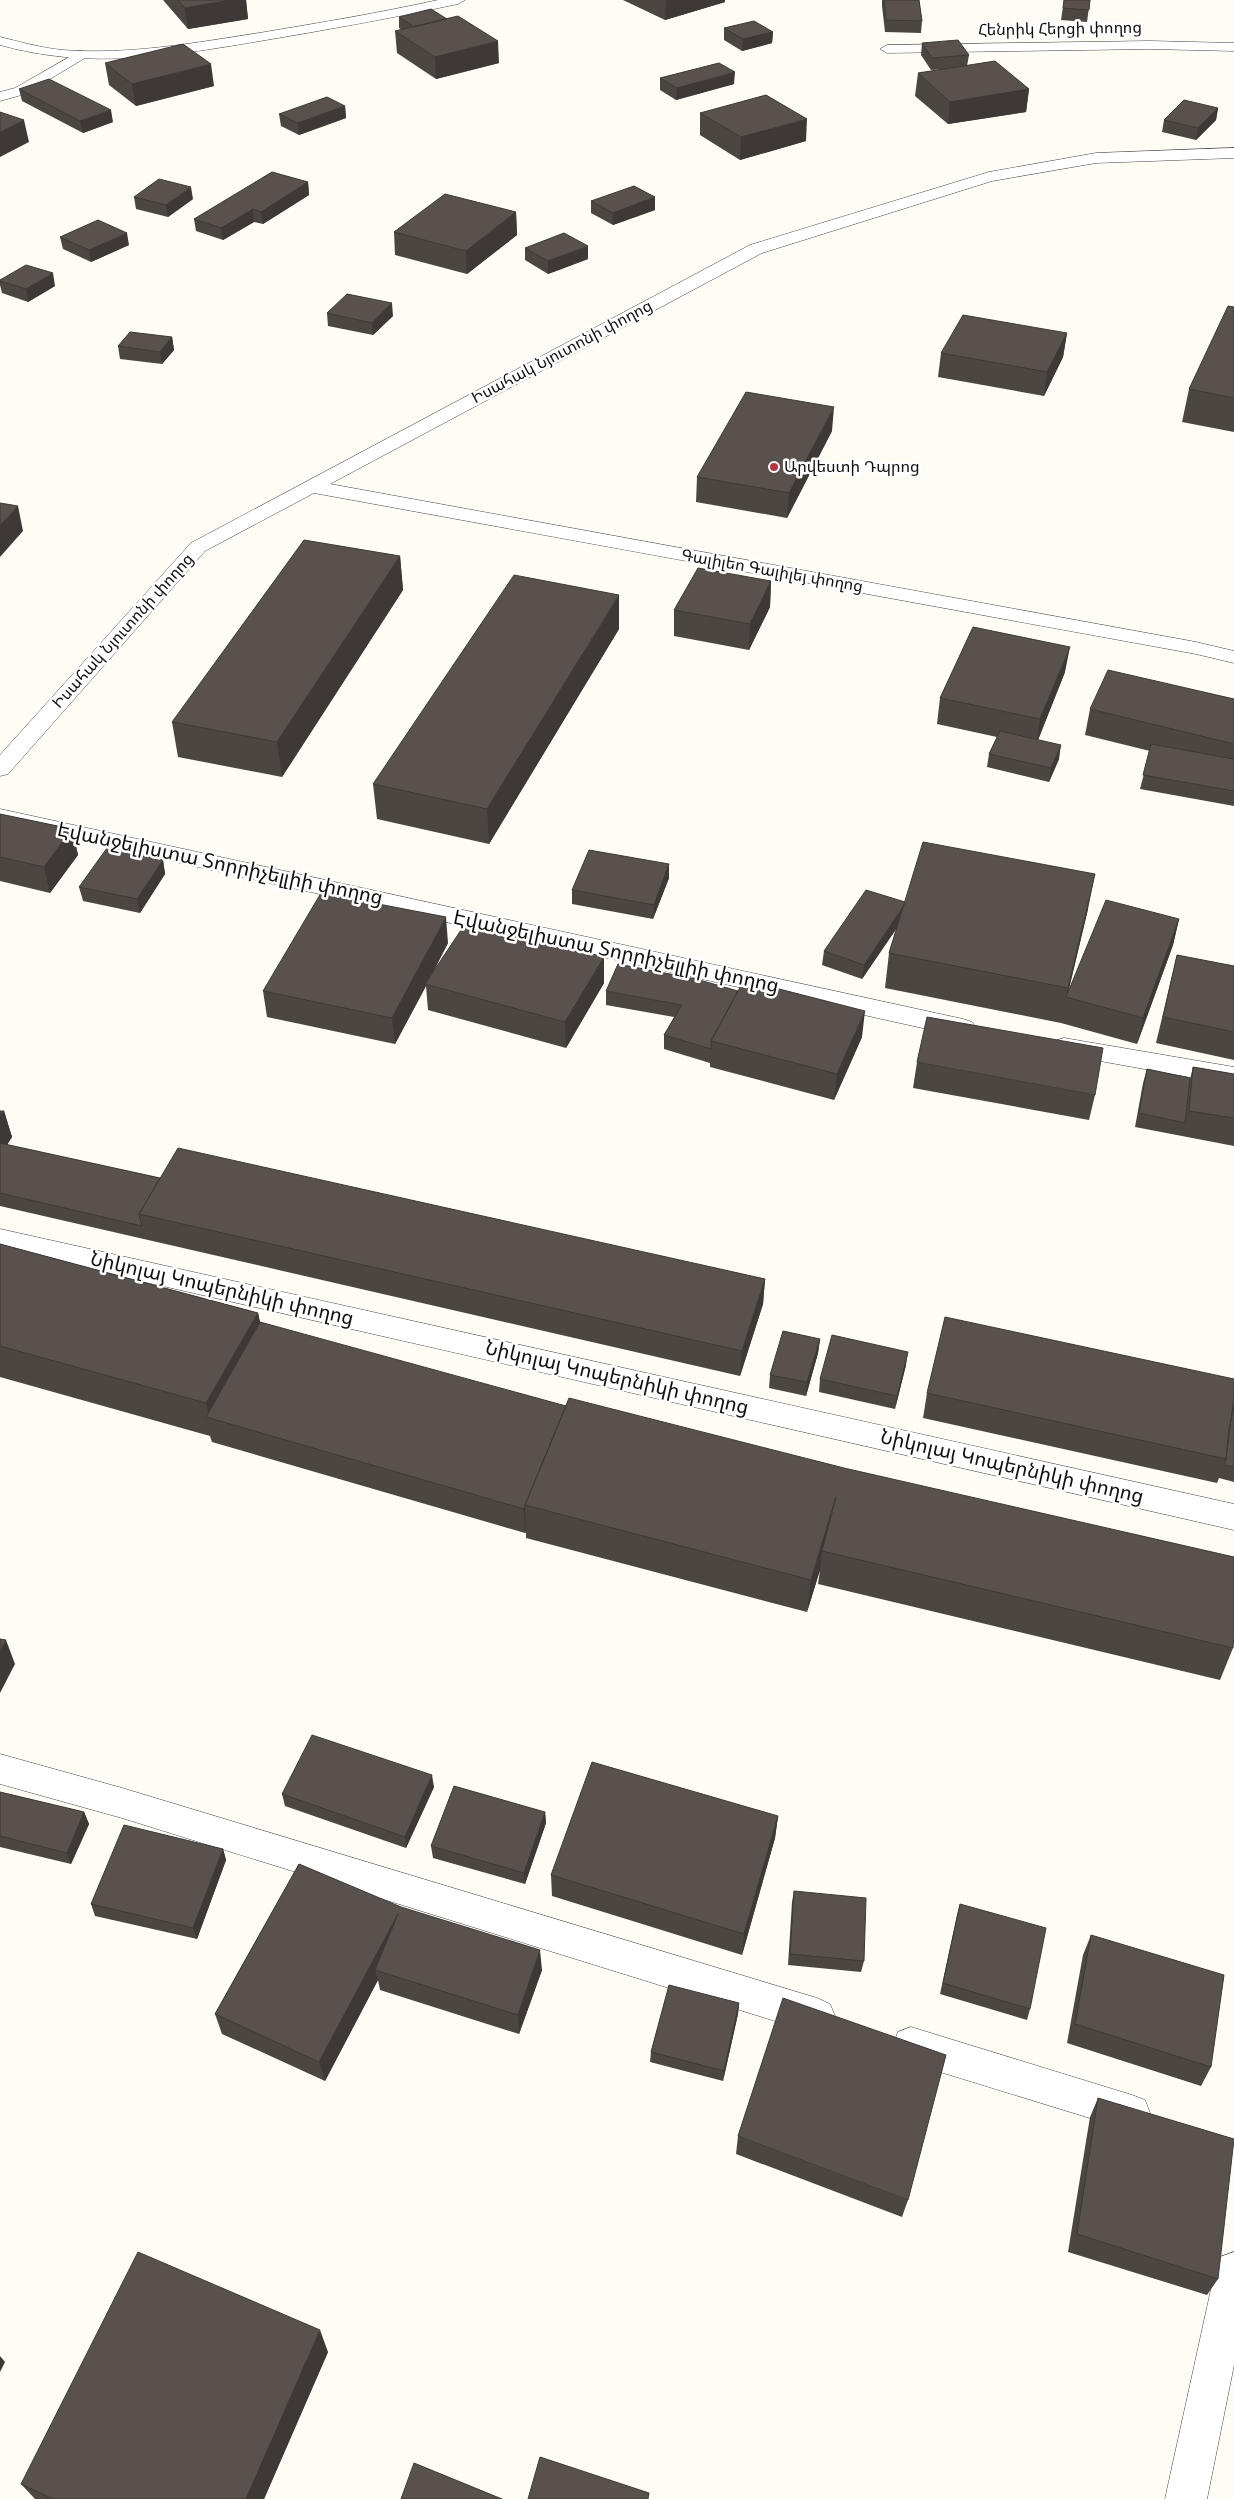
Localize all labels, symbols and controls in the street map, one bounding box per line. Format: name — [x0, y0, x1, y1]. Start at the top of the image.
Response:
street label: Հենրիկ Հերցի փողոց — [978, 16, 1142, 42]
street label: Իսահակ Նյուտոնի փողոց — [467, 294, 657, 410]
place label: Արվեստի Դպրոց — [784, 455, 920, 479]
marker: Արվեստի Դպրոց — [768, 461, 780, 473]
street label: Գալիլեո Գալիլեյ փողոց — [679, 543, 865, 599]
street label: Իսահակ Նյուտոնի փողոց — [47, 548, 199, 714]
street label: Էվանջելիստա Տորրիչելլիի փողոց — [54, 815, 386, 913]
street label: Էվանջելիստա Տորրիչելլիի փողոց — [450, 903, 782, 1001]
street label: Նիկոլայ Կոպերնիկի փողոց — [87, 1244, 357, 1334]
street label: Նիկոլայ Կոպերնիկի փողոց — [482, 1333, 752, 1423]
street label: Նիկոլայ Կոպերնիկի փողոց — [877, 1422, 1147, 1512]

